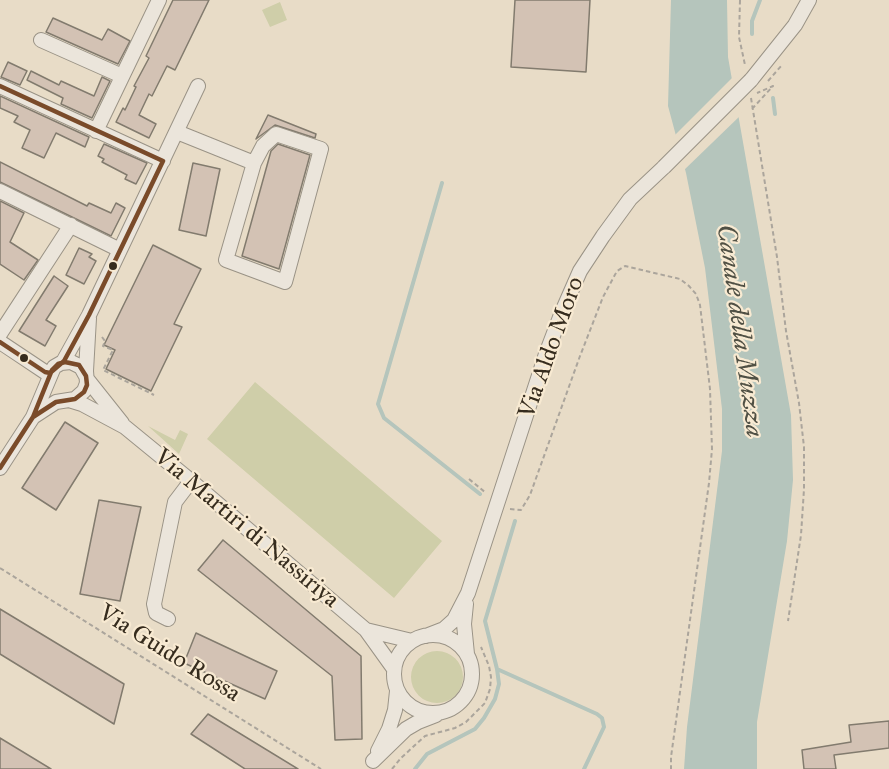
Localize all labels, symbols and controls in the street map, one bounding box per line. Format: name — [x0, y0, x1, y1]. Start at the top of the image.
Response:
water label: Canale della Muzza — [709, 223, 769, 439]
unlabelled marker — [107, 260, 119, 272]
street label: Via Aldo Moro — [513, 273, 591, 423]
unlabelled marker — [18, 352, 30, 364]
street label: Via Martiri di Nassiriya — [148, 443, 344, 615]
street label: Via Guido Rossa — [93, 599, 245, 709]

